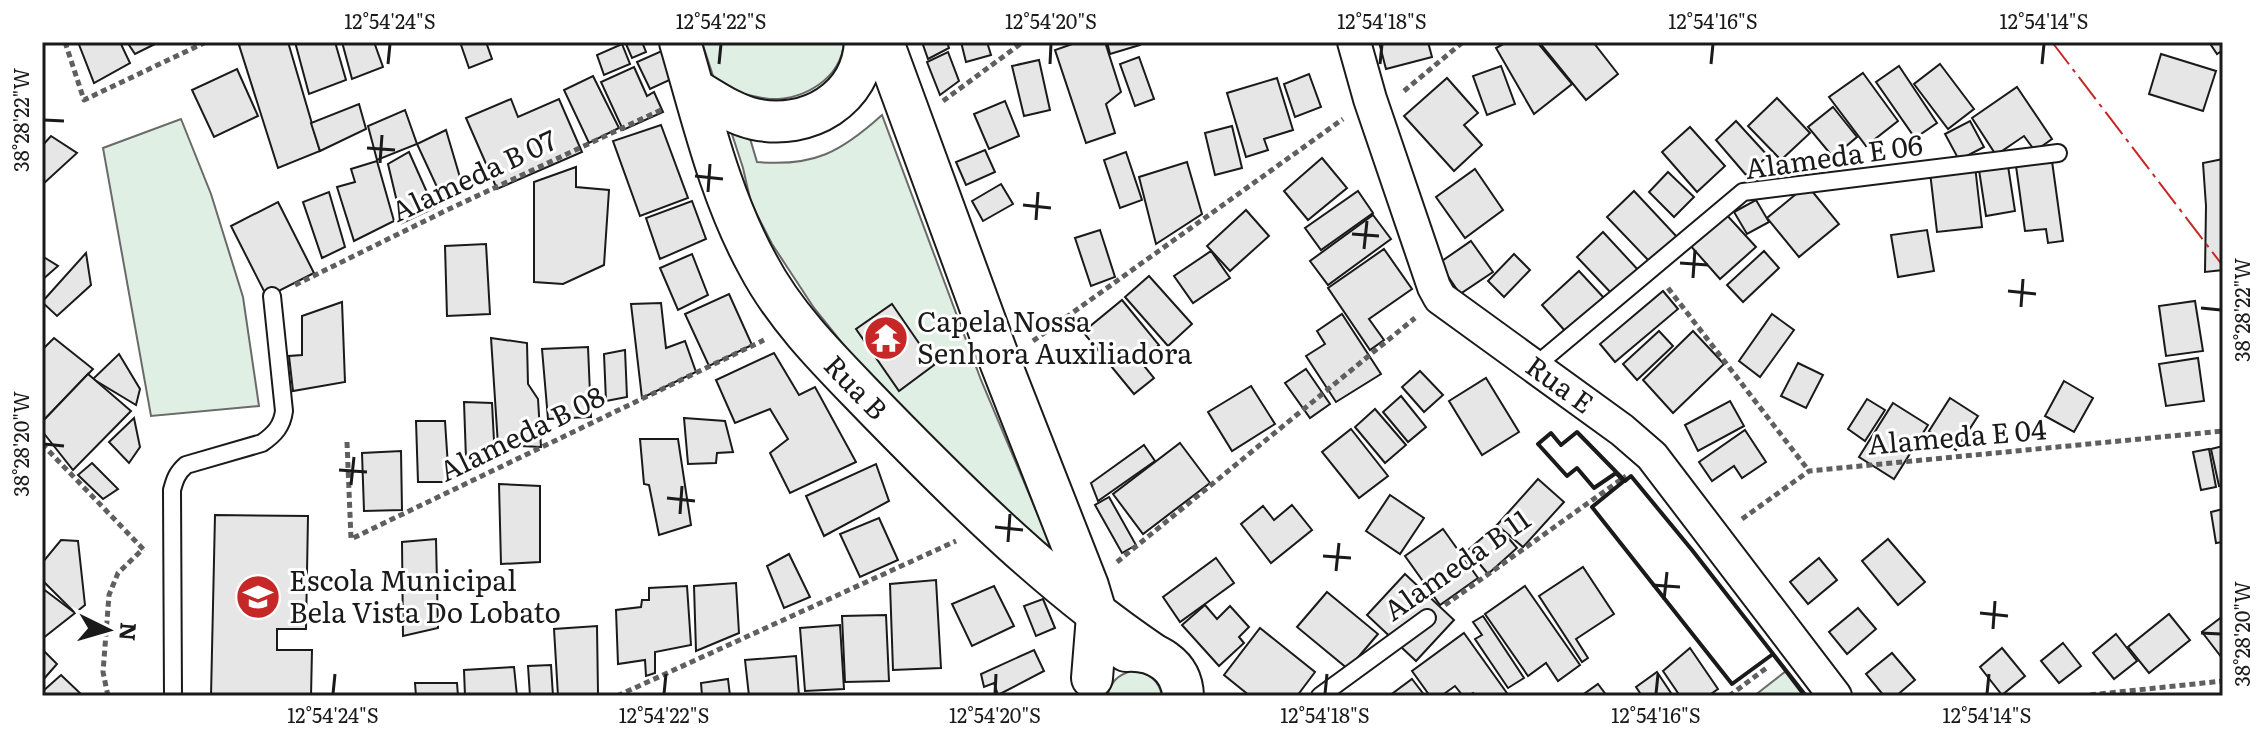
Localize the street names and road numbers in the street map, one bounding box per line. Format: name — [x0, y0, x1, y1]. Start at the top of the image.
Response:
street label: Alameda B 07 — [383, 117, 563, 231]
street label: Alameda E 06 — [1742, 122, 1925, 188]
street label: Rua B — [815, 344, 899, 428]
street label: Rua E — [1518, 344, 1604, 422]
street label: Alameda B 08 — [431, 374, 611, 490]
street label: Alameda E 04 — [1866, 406, 2048, 464]
street label: Alameda B 11 — [1374, 497, 1538, 630]

